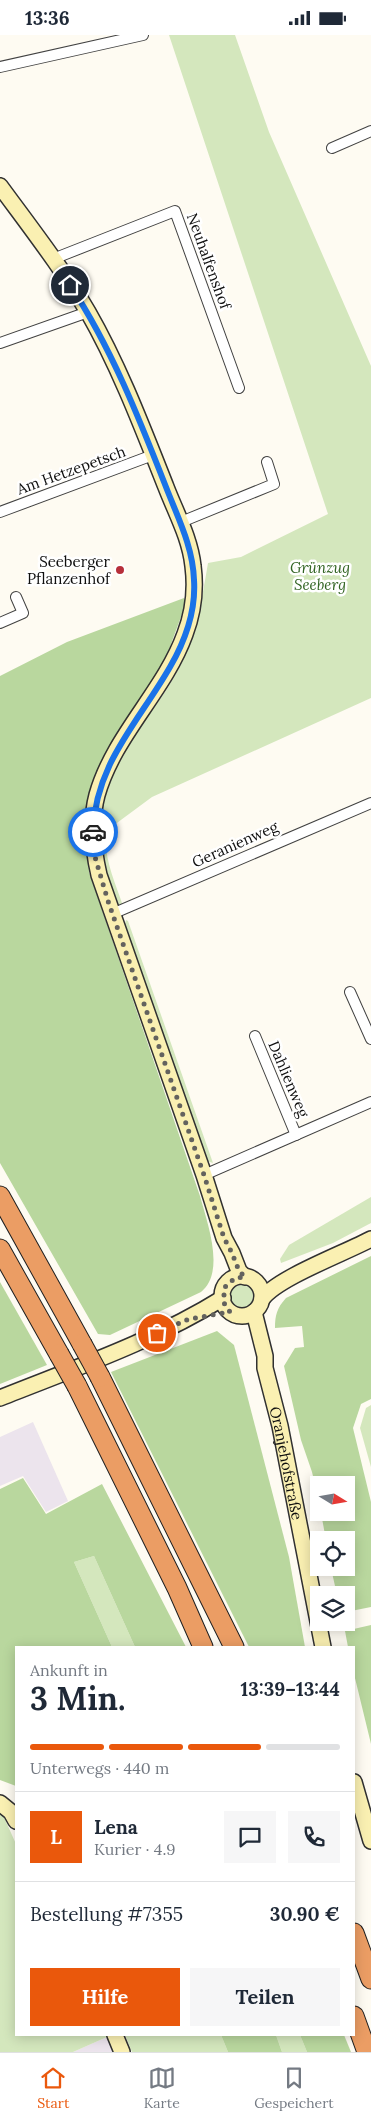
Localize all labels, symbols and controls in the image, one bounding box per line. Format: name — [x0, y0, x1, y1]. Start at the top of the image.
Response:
text: 13:36 — [25, 6, 70, 30]
street label: Neuhalfenshof — [183, 210, 236, 313]
pin — [49, 264, 91, 306]
icon: home — [56, 271, 84, 299]
street label: Am Hetzepetsch — [13, 442, 128, 499]
place label: Seeberger Pflanzenhof — [27, 552, 111, 588]
park label: Grünzug Seeberg — [290, 558, 350, 594]
marker: Seeberger Pflanzenhof — [114, 564, 126, 576]
courier — [68, 807, 118, 857]
street label: Geranienweg — [189, 816, 282, 871]
icon: car — [79, 818, 107, 846]
street label: Dahlienweg — [264, 1038, 314, 1121]
pin — [136, 1312, 178, 1354]
icon: bag — [143, 1319, 171, 1347]
street label: Oranjehofstraße — [266, 1404, 308, 1521]
north arrow — [310, 1476, 355, 1521]
map controls — [310, 1476, 355, 1631]
button: locate — [310, 1531, 355, 1576]
button: layers — [310, 1586, 355, 1631]
text: Ankunft in — [30, 1660, 108, 1680]
text: 13:39–13:44 — [241, 1677, 340, 1701]
text: 3 Min. — [30, 1678, 126, 1719]
text: Unterwegs · 440 m — [30, 1758, 169, 1778]
button: chat — [224, 1811, 276, 1863]
button: phone — [288, 1811, 340, 1863]
text: Lena — [94, 1815, 138, 1839]
text: L — [50, 1825, 62, 1849]
text: Kurier · 4.9 — [94, 1839, 176, 1859]
text: Bestellung #7355 — [30, 1902, 183, 1926]
text: 30.90 € — [270, 1902, 340, 1926]
button: Hilfe — [30, 1968, 180, 2026]
button: Teilen — [190, 1968, 340, 2026]
tab: Start — [37, 2064, 69, 2112]
tab: Karte — [144, 2064, 180, 2112]
tab: Gespeichert — [254, 2064, 334, 2112]

